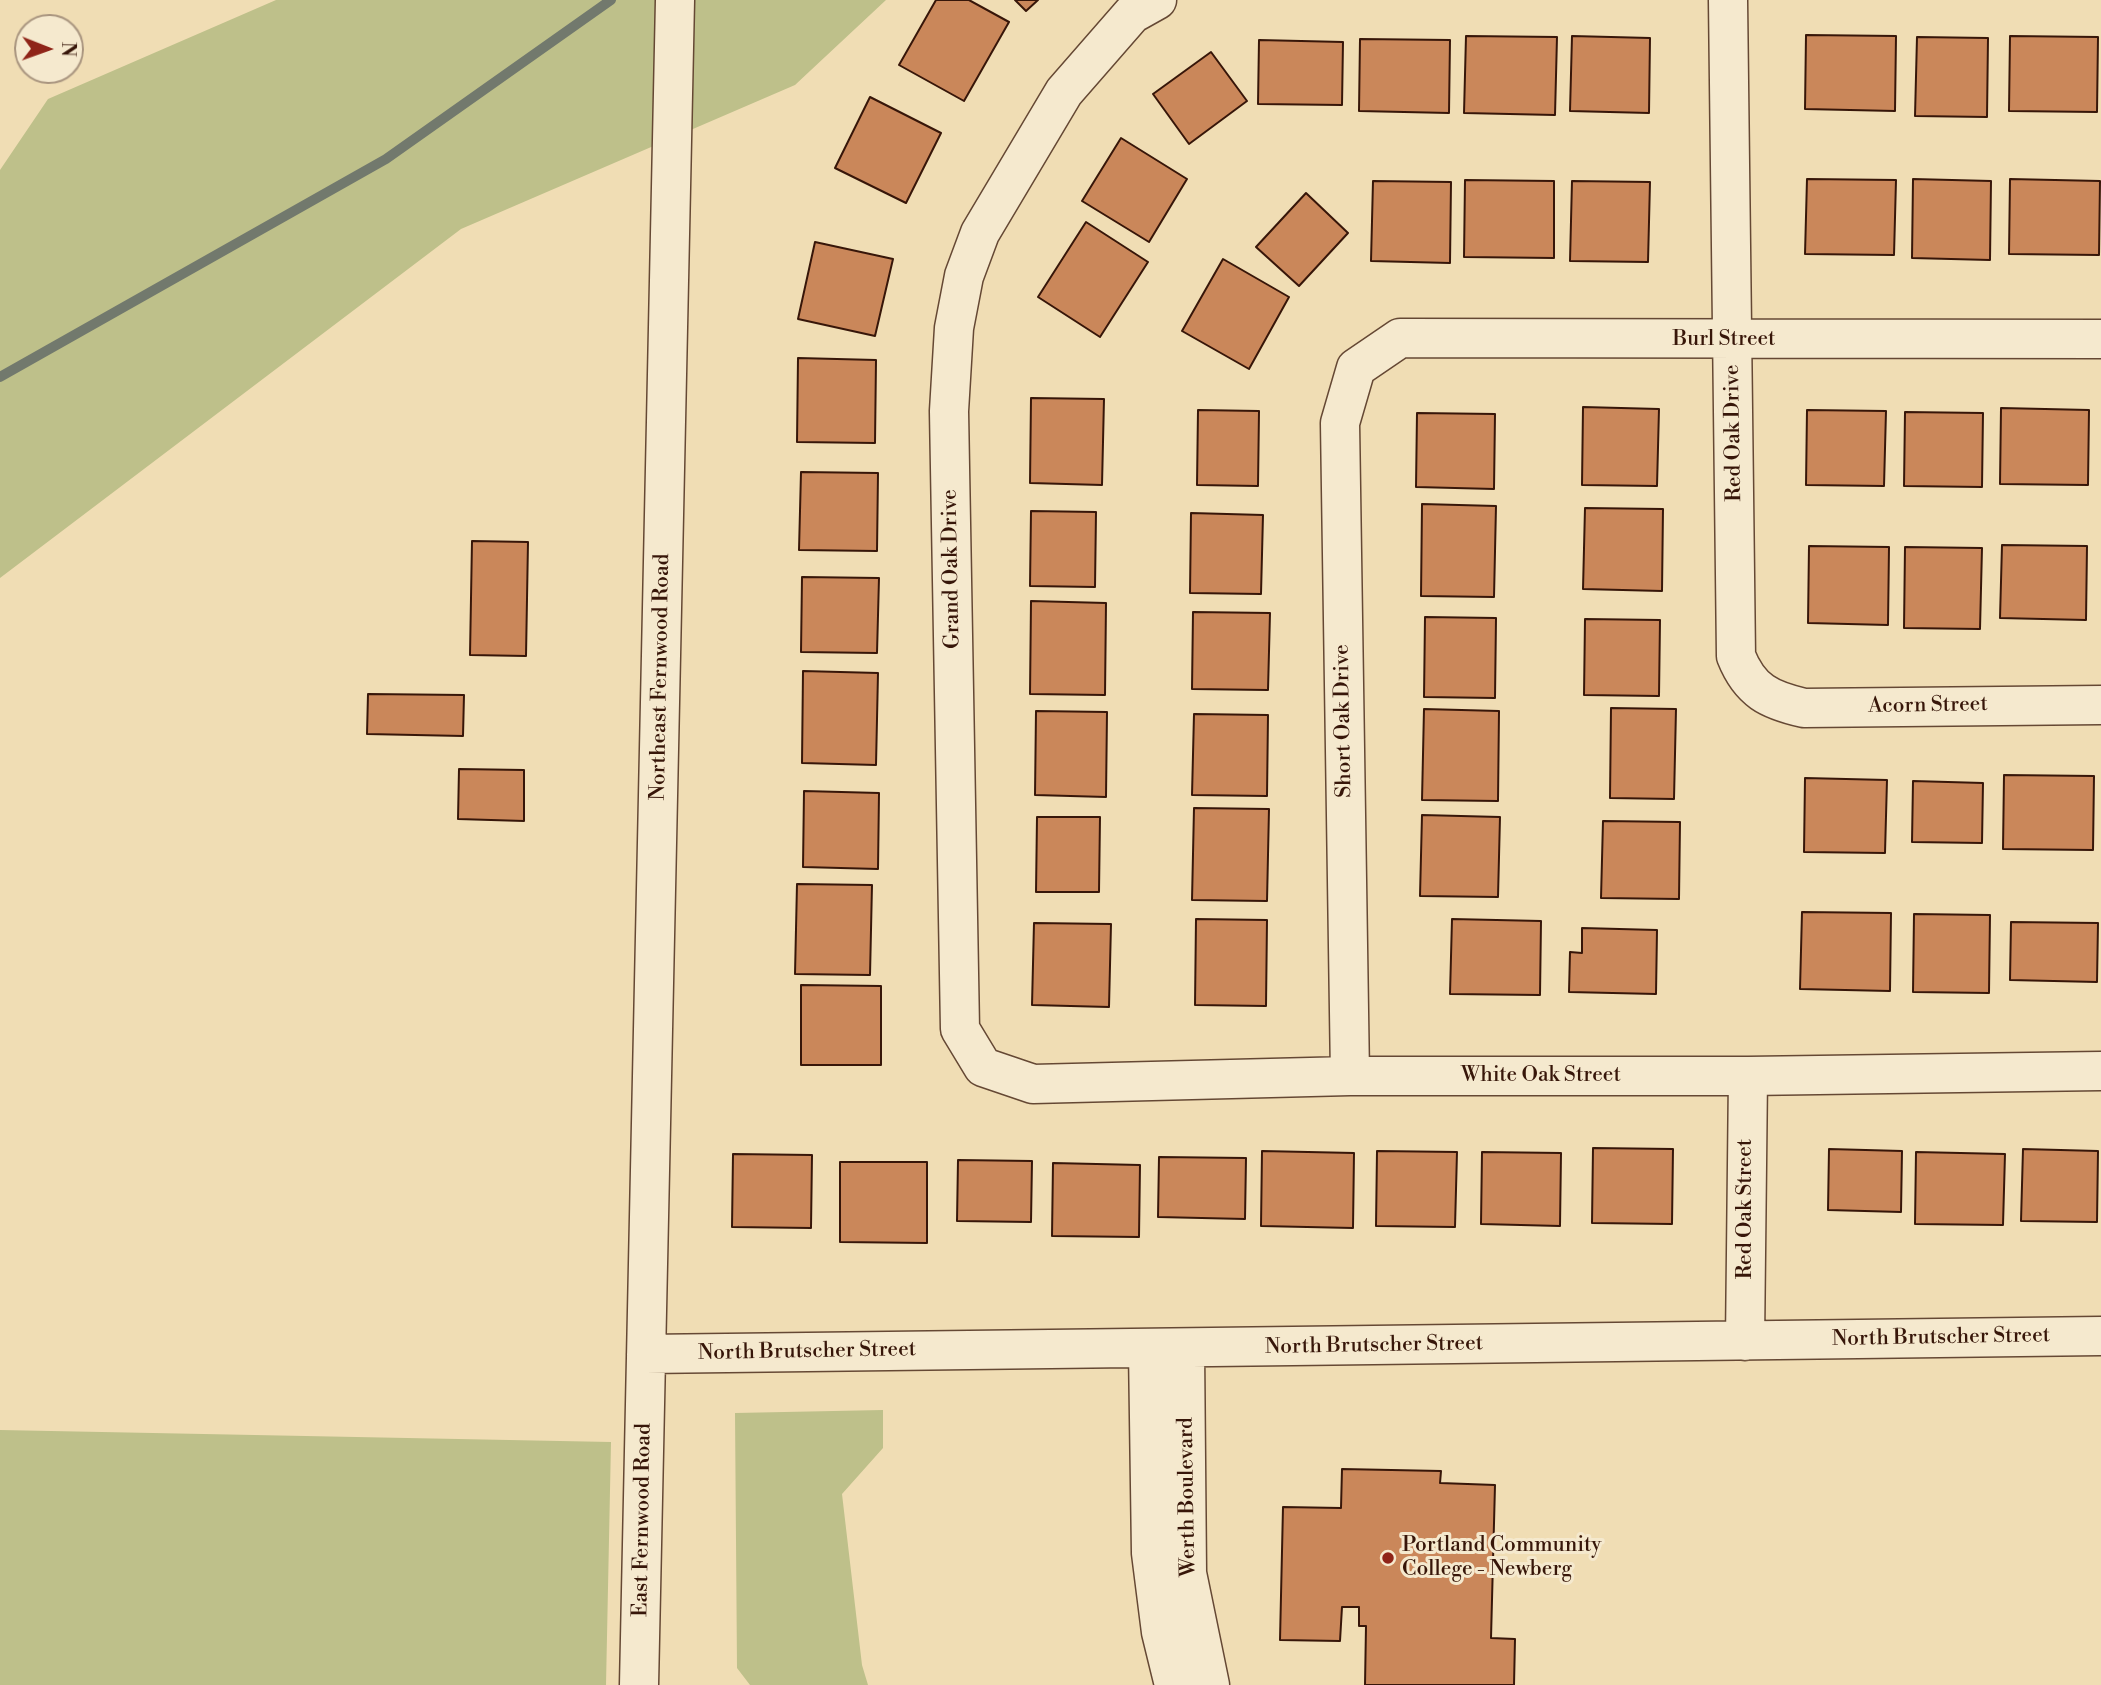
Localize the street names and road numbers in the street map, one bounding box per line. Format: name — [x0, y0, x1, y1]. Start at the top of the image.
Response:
street label: Burl Street — [1672, 327, 1776, 353]
street label: Red Oak Drive — [1720, 364, 1748, 502]
street label: Grand Oak Drive — [938, 489, 966, 649]
street label: Northeast Fernwood Road — [646, 553, 676, 801]
street label: Short Oak Drive — [1330, 644, 1358, 798]
street label: Acorn Street — [1868, 692, 1988, 720]
street label: White Oak Street — [1461, 1063, 1621, 1089]
street label: Red Oak Street — [1733, 1139, 1759, 1279]
street label: North Brutscher Street — [1832, 1323, 2050, 1353]
street label: North Brutscher Street — [1265, 1331, 1483, 1361]
street label: North Brutscher Street — [698, 1337, 916, 1367]
street label: Werth Boulevard — [1174, 1417, 1202, 1577]
street label: East Fernwood Road — [629, 1423, 657, 1617]

